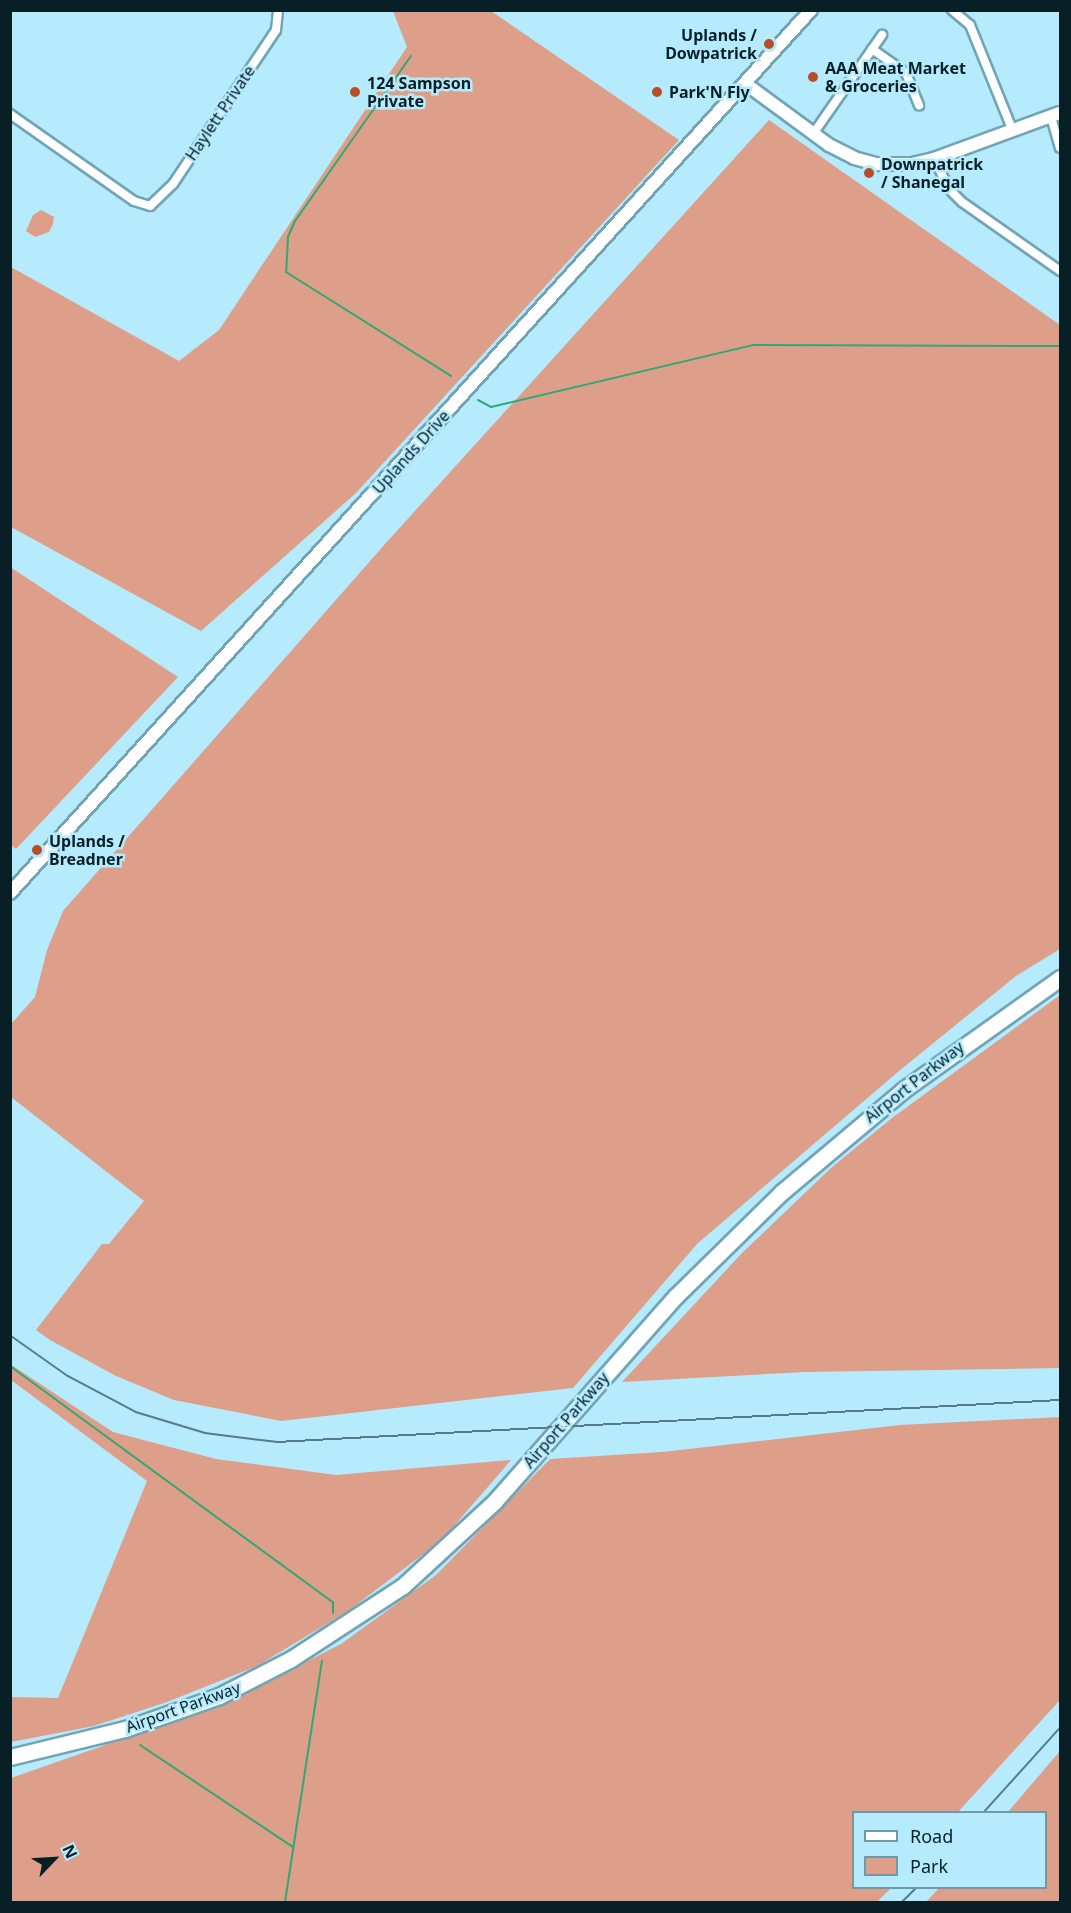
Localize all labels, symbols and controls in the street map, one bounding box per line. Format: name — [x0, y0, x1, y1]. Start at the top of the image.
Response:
place label: Uplands / Dowpatrick — [665, 25, 757, 63]
marker: Uplands / Dowpatrick — [762, 37, 776, 51]
place label: AAA Meat Market & Groceries — [825, 58, 966, 96]
street label: Haylett Private — [181, 62, 259, 164]
marker: AAA Meat Market & Groceries — [806, 70, 820, 84]
place label: 124 Sampson Private — [367, 73, 471, 111]
place label: Park'N Fly — [669, 82, 750, 102]
marker: 124 Sampson Private — [348, 85, 362, 99]
marker: Park'N Fly — [650, 85, 664, 99]
place label: Downpatrick / Shanegal — [881, 154, 983, 192]
marker: Downpatrick / Shanegal — [862, 166, 876, 180]
street label: Uplands Drive — [368, 406, 454, 498]
place label: Uplands / Breadner — [49, 831, 125, 869]
marker: Uplands / Breadner — [30, 843, 44, 857]
street label: Airport Parkway — [861, 1037, 967, 1127]
street label: Airport Parkway — [519, 1368, 613, 1472]
street label: Airport Parkway — [123, 1677, 243, 1737]
legend — [852, 1811, 1047, 1889]
text: Road — [910, 1824, 953, 1848]
north arrow — [24, 1829, 84, 1889]
text: N — [58, 1841, 83, 1862]
text: Park — [910, 1854, 948, 1878]

